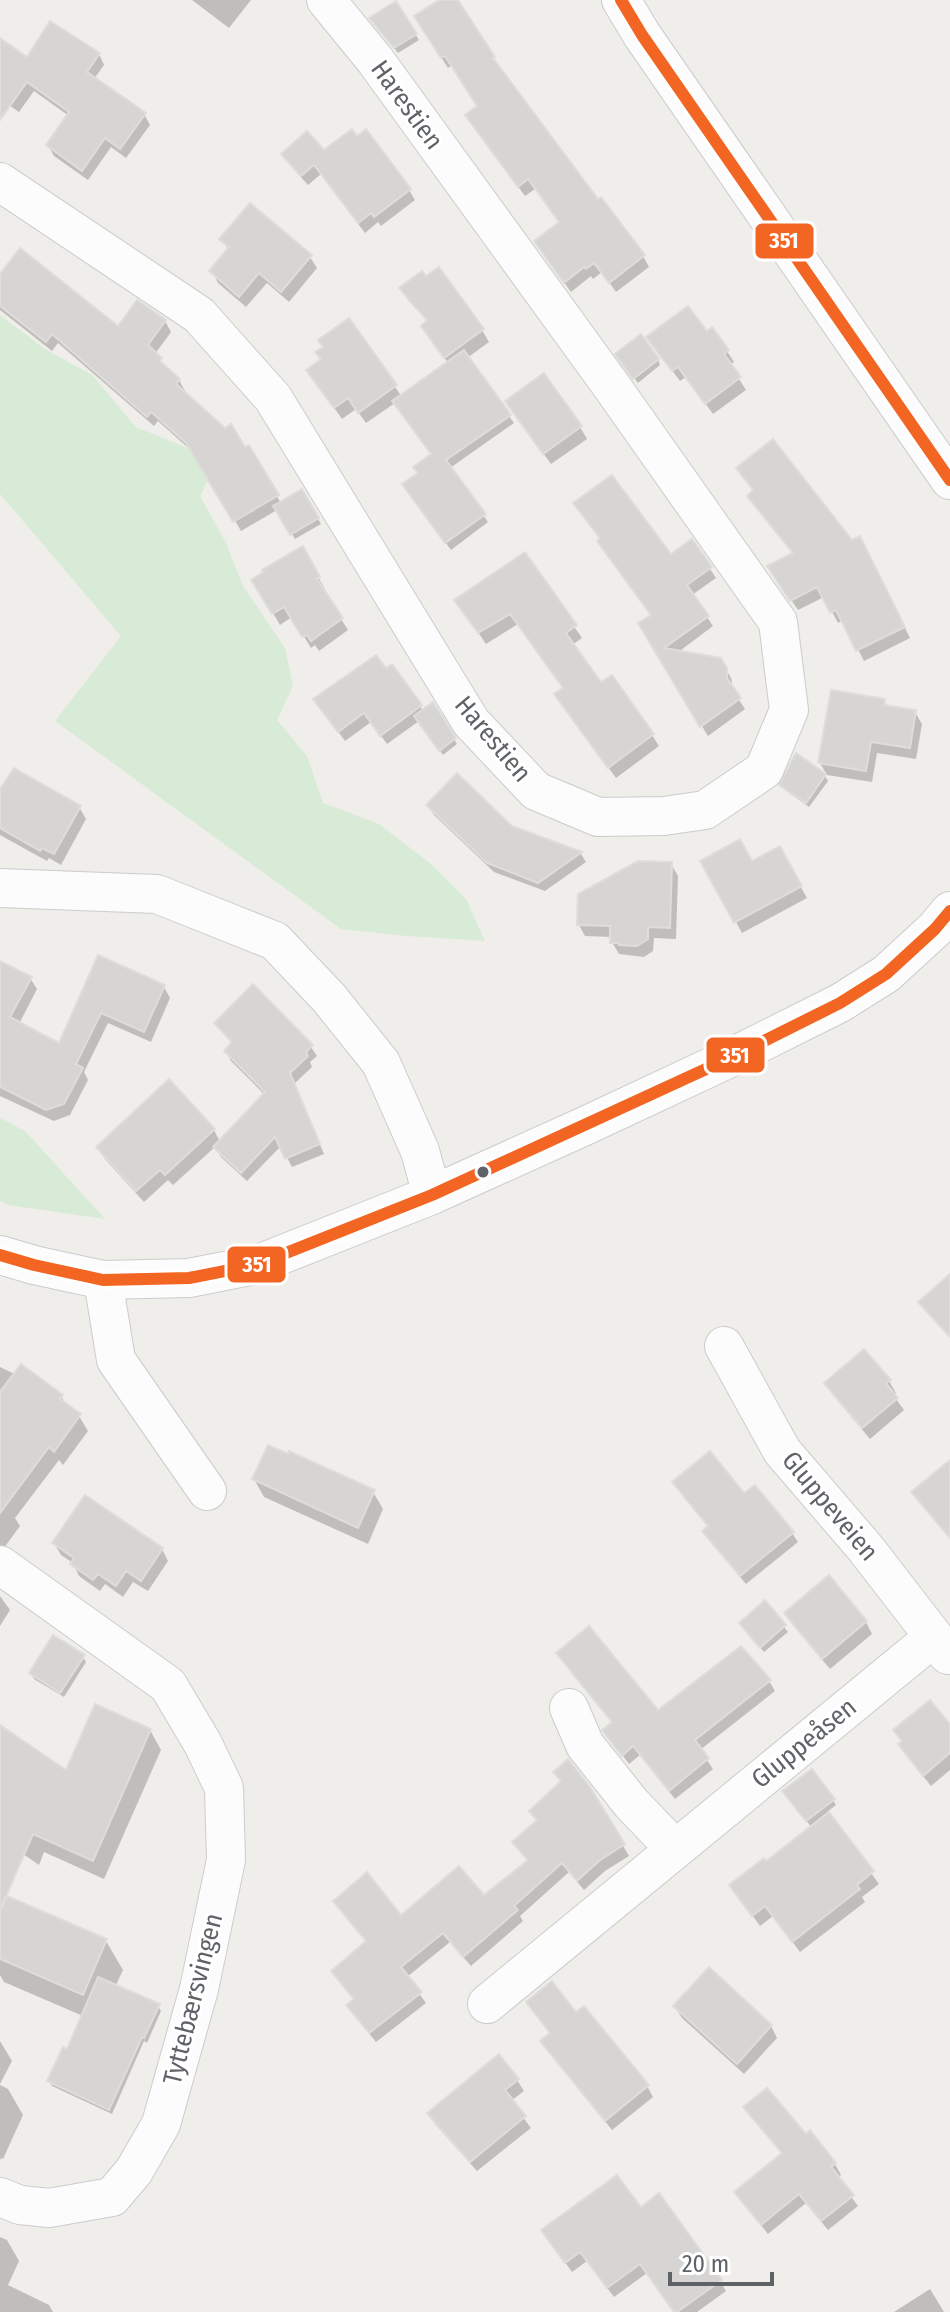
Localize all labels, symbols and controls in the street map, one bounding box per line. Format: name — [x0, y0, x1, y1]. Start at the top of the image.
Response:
street label: Harestien — [364, 54, 450, 156]
line badge: 351 — [754, 222, 815, 260]
text: 351 — [768, 227, 799, 254]
street label: Harestien — [448, 690, 538, 788]
line badge: 351 — [705, 1036, 766, 1074]
text: 351 — [719, 1042, 750, 1069]
unlabelled marker — [475, 1164, 491, 1180]
line badge: 351 — [226, 1245, 287, 1284]
text: 351 — [241, 1251, 272, 1278]
street label: Gluppeveien — [775, 1445, 885, 1567]
street label: Gluppeåsen — [745, 1691, 863, 1795]
street label: Tyttebærsvingen — [157, 1910, 229, 2088]
scale bar — [670, 2236, 772, 2286]
text: 20 m — [682, 2250, 729, 2278]

